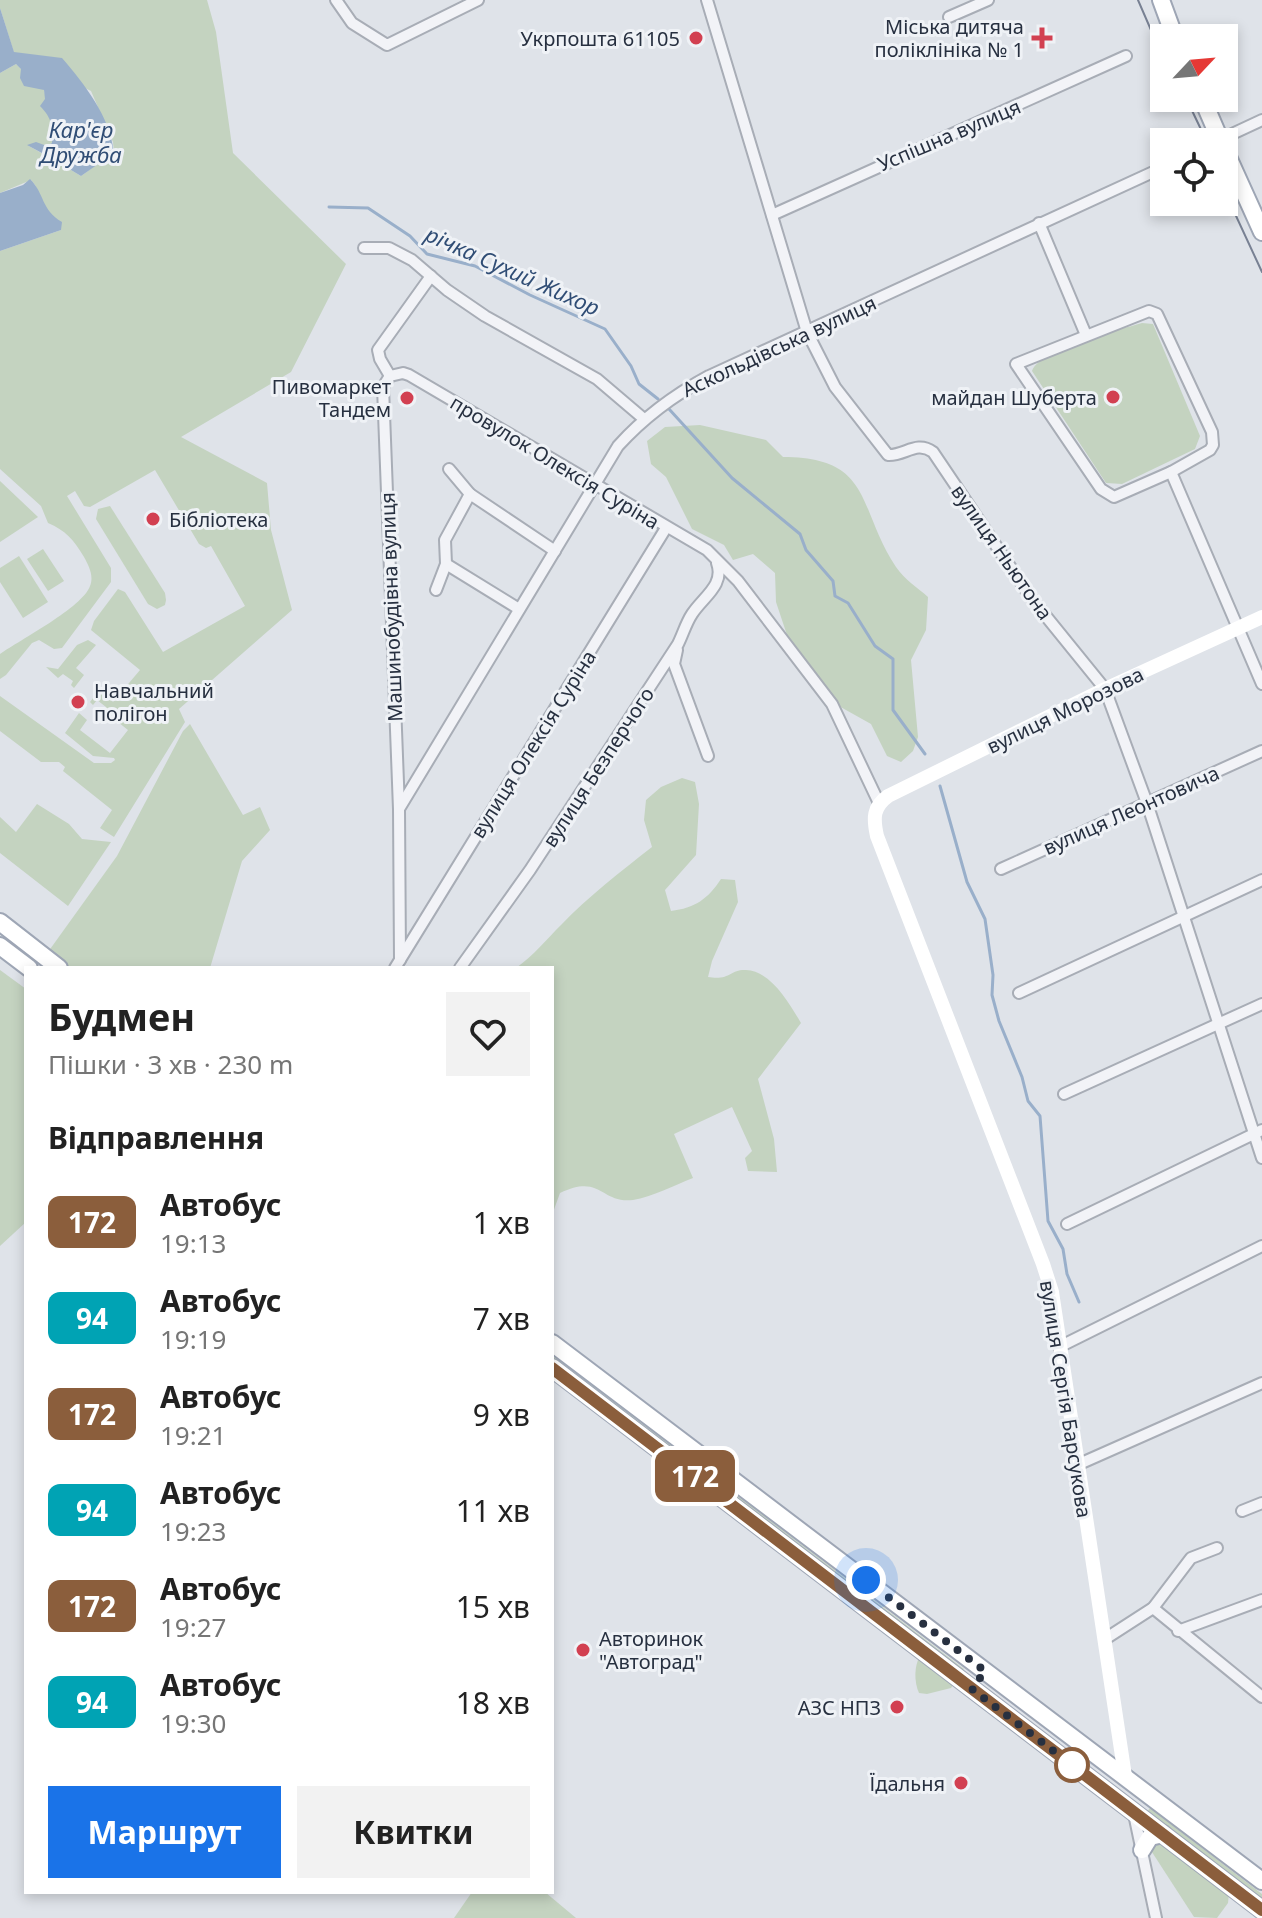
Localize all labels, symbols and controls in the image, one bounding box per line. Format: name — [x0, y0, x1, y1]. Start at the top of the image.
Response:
place label: Міська дитяча поліклініка № 1 — [875, 13, 1024, 63]
north arrow — [1150, 24, 1238, 112]
map controls — [1150, 24, 1238, 216]
place label: Укрпошта 61105 — [520, 25, 680, 52]
marker: Міська дитяча поліклініка № 1 — [1031, 27, 1053, 49]
marker: Укрпошта 61105 — [687, 29, 705, 47]
street label: Успішна вулиця — [873, 93, 1025, 177]
water label: Кар'єр Дружба — [38, 114, 122, 169]
button: locate — [1150, 128, 1238, 216]
water label: річка Сухий Жихор — [420, 218, 605, 322]
street label: Аскольдівська вулиця — [678, 289, 880, 403]
place label: Пивомаркет Тандем — [272, 373, 391, 423]
place label: майдан Шуберта — [931, 384, 1097, 411]
marker: майдан Шуберта — [1104, 388, 1122, 406]
marker: Пивомаркет Тандем — [398, 389, 416, 407]
street label: провулок Олексія Суріна — [445, 389, 665, 535]
street label: вулиця Ньютона — [945, 479, 1059, 625]
street label: Машинобудівна вулиця — [374, 492, 408, 722]
place label: Бібліотека — [169, 506, 268, 533]
marker: Бібліотека — [144, 510, 162, 528]
street label: вулиця Олексія Суріна — [464, 645, 602, 843]
street label: вулиця Морозова — [982, 660, 1148, 760]
place label: Навчальний полігон — [94, 677, 214, 727]
street label: вулиця Безперчого — [536, 682, 660, 852]
marker: Навчальний полігон — [69, 693, 87, 711]
street label: вулиця Леонтовича — [1039, 759, 1223, 861]
text: Будмен — [48, 990, 195, 1042]
button: heart — [446, 992, 530, 1076]
text: Пішки · 3 хв · 230 m — [48, 1046, 293, 1082]
text: Відправлення — [48, 1117, 264, 1158]
text: Автобус — [160, 1184, 282, 1225]
text: 1 хв — [473, 1202, 530, 1243]
text: 172 — [68, 1203, 116, 1241]
text: 19:13 — [160, 1225, 226, 1261]
street label: вулиця Сергія Барсукова — [1034, 1278, 1098, 1520]
text: Автобус — [160, 1280, 282, 1321]
text: 7 хв — [473, 1298, 530, 1339]
text: 94 — [76, 1299, 108, 1337]
text: 19:19 — [160, 1321, 226, 1357]
text: Автобус — [160, 1376, 282, 1417]
text: 9 хв — [473, 1394, 530, 1435]
text: 172 — [68, 1395, 116, 1433]
text: 19:21 — [160, 1417, 226, 1453]
line badge: 172 — [649, 1450, 741, 1502]
text: 172 — [671, 1457, 719, 1495]
text: Автобус — [160, 1472, 282, 1513]
text: 11 хв — [456, 1490, 530, 1531]
text: 94 — [76, 1491, 108, 1529]
text: 19:23 — [160, 1513, 226, 1549]
your location — [846, 1560, 886, 1600]
text: Автобус — [160, 1568, 282, 1609]
text: 15 хв — [456, 1586, 530, 1627]
text: 172 — [68, 1587, 116, 1625]
text: 19:27 — [160, 1609, 226, 1645]
place label: Авторинок "Автоград" — [599, 1625, 704, 1675]
marker: Авторинок "Автоград" — [574, 1641, 592, 1659]
text: Автобус — [160, 1664, 282, 1705]
text: 18 хв — [456, 1682, 530, 1723]
text: 94 — [76, 1683, 108, 1721]
place label: АЗС НПЗ — [798, 1694, 881, 1721]
marker: АЗС НПЗ — [888, 1698, 906, 1716]
text: 19:30 — [160, 1705, 226, 1741]
unlabelled marker — [1055, 1748, 1089, 1782]
place label: Їдальня — [870, 1770, 945, 1797]
marker: Їдальня — [952, 1774, 970, 1792]
button: Маршрут — [48, 1786, 281, 1878]
button: Квитки — [297, 1786, 530, 1878]

